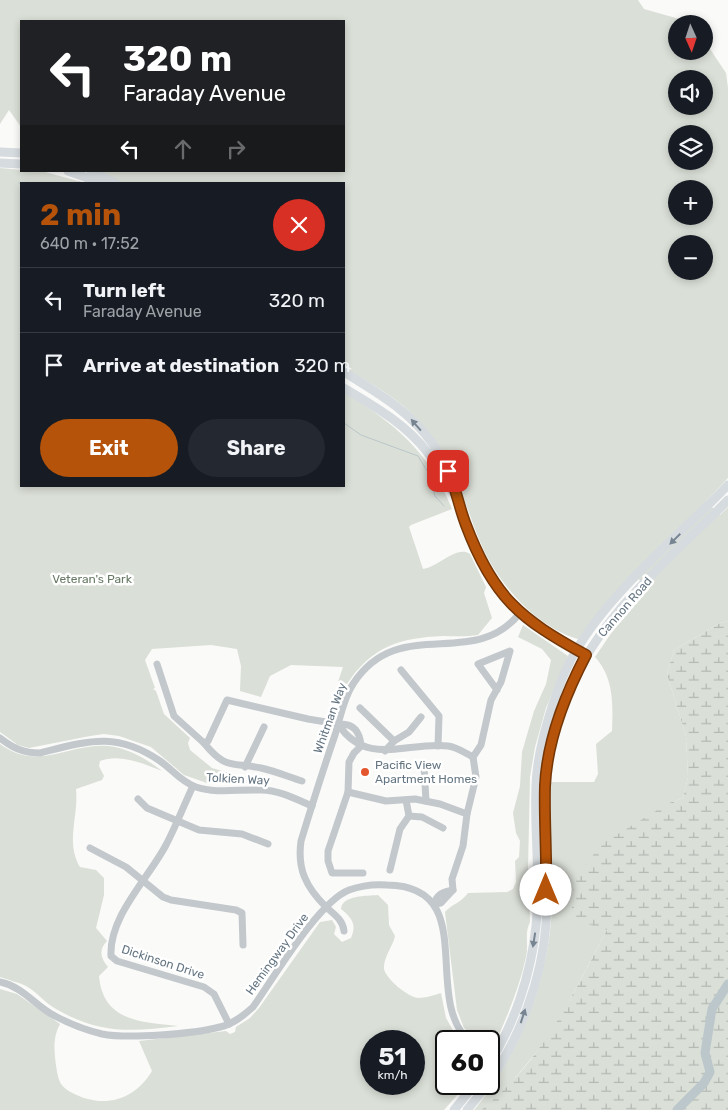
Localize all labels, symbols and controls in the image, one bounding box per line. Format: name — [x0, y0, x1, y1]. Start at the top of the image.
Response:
north arrow — [668, 15, 712, 60]
map controls — [668, 15, 713, 280]
text: 320 m — [123, 38, 232, 80]
icon: left — [40, 40, 105, 105]
button: sound — [668, 70, 713, 115]
text: Faraday Avenue — [123, 80, 286, 107]
button: layers — [668, 125, 713, 170]
icon: left — [116, 135, 144, 163]
icon: ahead — [169, 135, 197, 163]
icon: right — [222, 135, 250, 163]
button: + — [668, 180, 713, 225]
text: 2 min — [40, 197, 121, 233]
button: close — [273, 199, 325, 251]
text: 640 m · 17:52 — [40, 234, 139, 253]
button: − — [668, 235, 713, 280]
text: Turn left — [83, 279, 165, 302]
icon: left — [40, 286, 68, 314]
text: 320 m — [269, 289, 325, 312]
text: Faraday Avenue — [83, 302, 202, 321]
icon: arrive — [40, 351, 68, 379]
text: Arrive at destination — [83, 354, 279, 377]
text: 320 m — [294, 354, 350, 377]
button: Exit — [40, 419, 178, 477]
button: Share — [188, 419, 325, 477]
one-way arrow — [410, 419, 422, 431]
pin — [427, 450, 469, 492]
icon: arrive — [434, 457, 462, 485]
one-way arrow — [669, 532, 681, 544]
park label: Veteran's Park — [52, 572, 133, 586]
street label: Cannon Road — [595, 574, 655, 640]
street label: Whitman Way — [311, 680, 349, 755]
place label: Pacific View Apartment Homes — [375, 758, 477, 786]
marker: Pacific View Apartment Homes — [359, 766, 371, 778]
street label: Tolkien Way — [206, 770, 271, 788]
position arrow — [519, 863, 571, 915]
street label: Hemingway Drive — [243, 910, 311, 997]
one-way arrow — [530, 933, 538, 949]
street label: Dickinson Drive — [120, 942, 206, 982]
one-way arrow — [520, 1009, 528, 1024]
speed limit sign: 60 — [435, 1030, 500, 1095]
text: 51 — [378, 1042, 407, 1071]
text: km/h — [378, 1068, 407, 1082]

